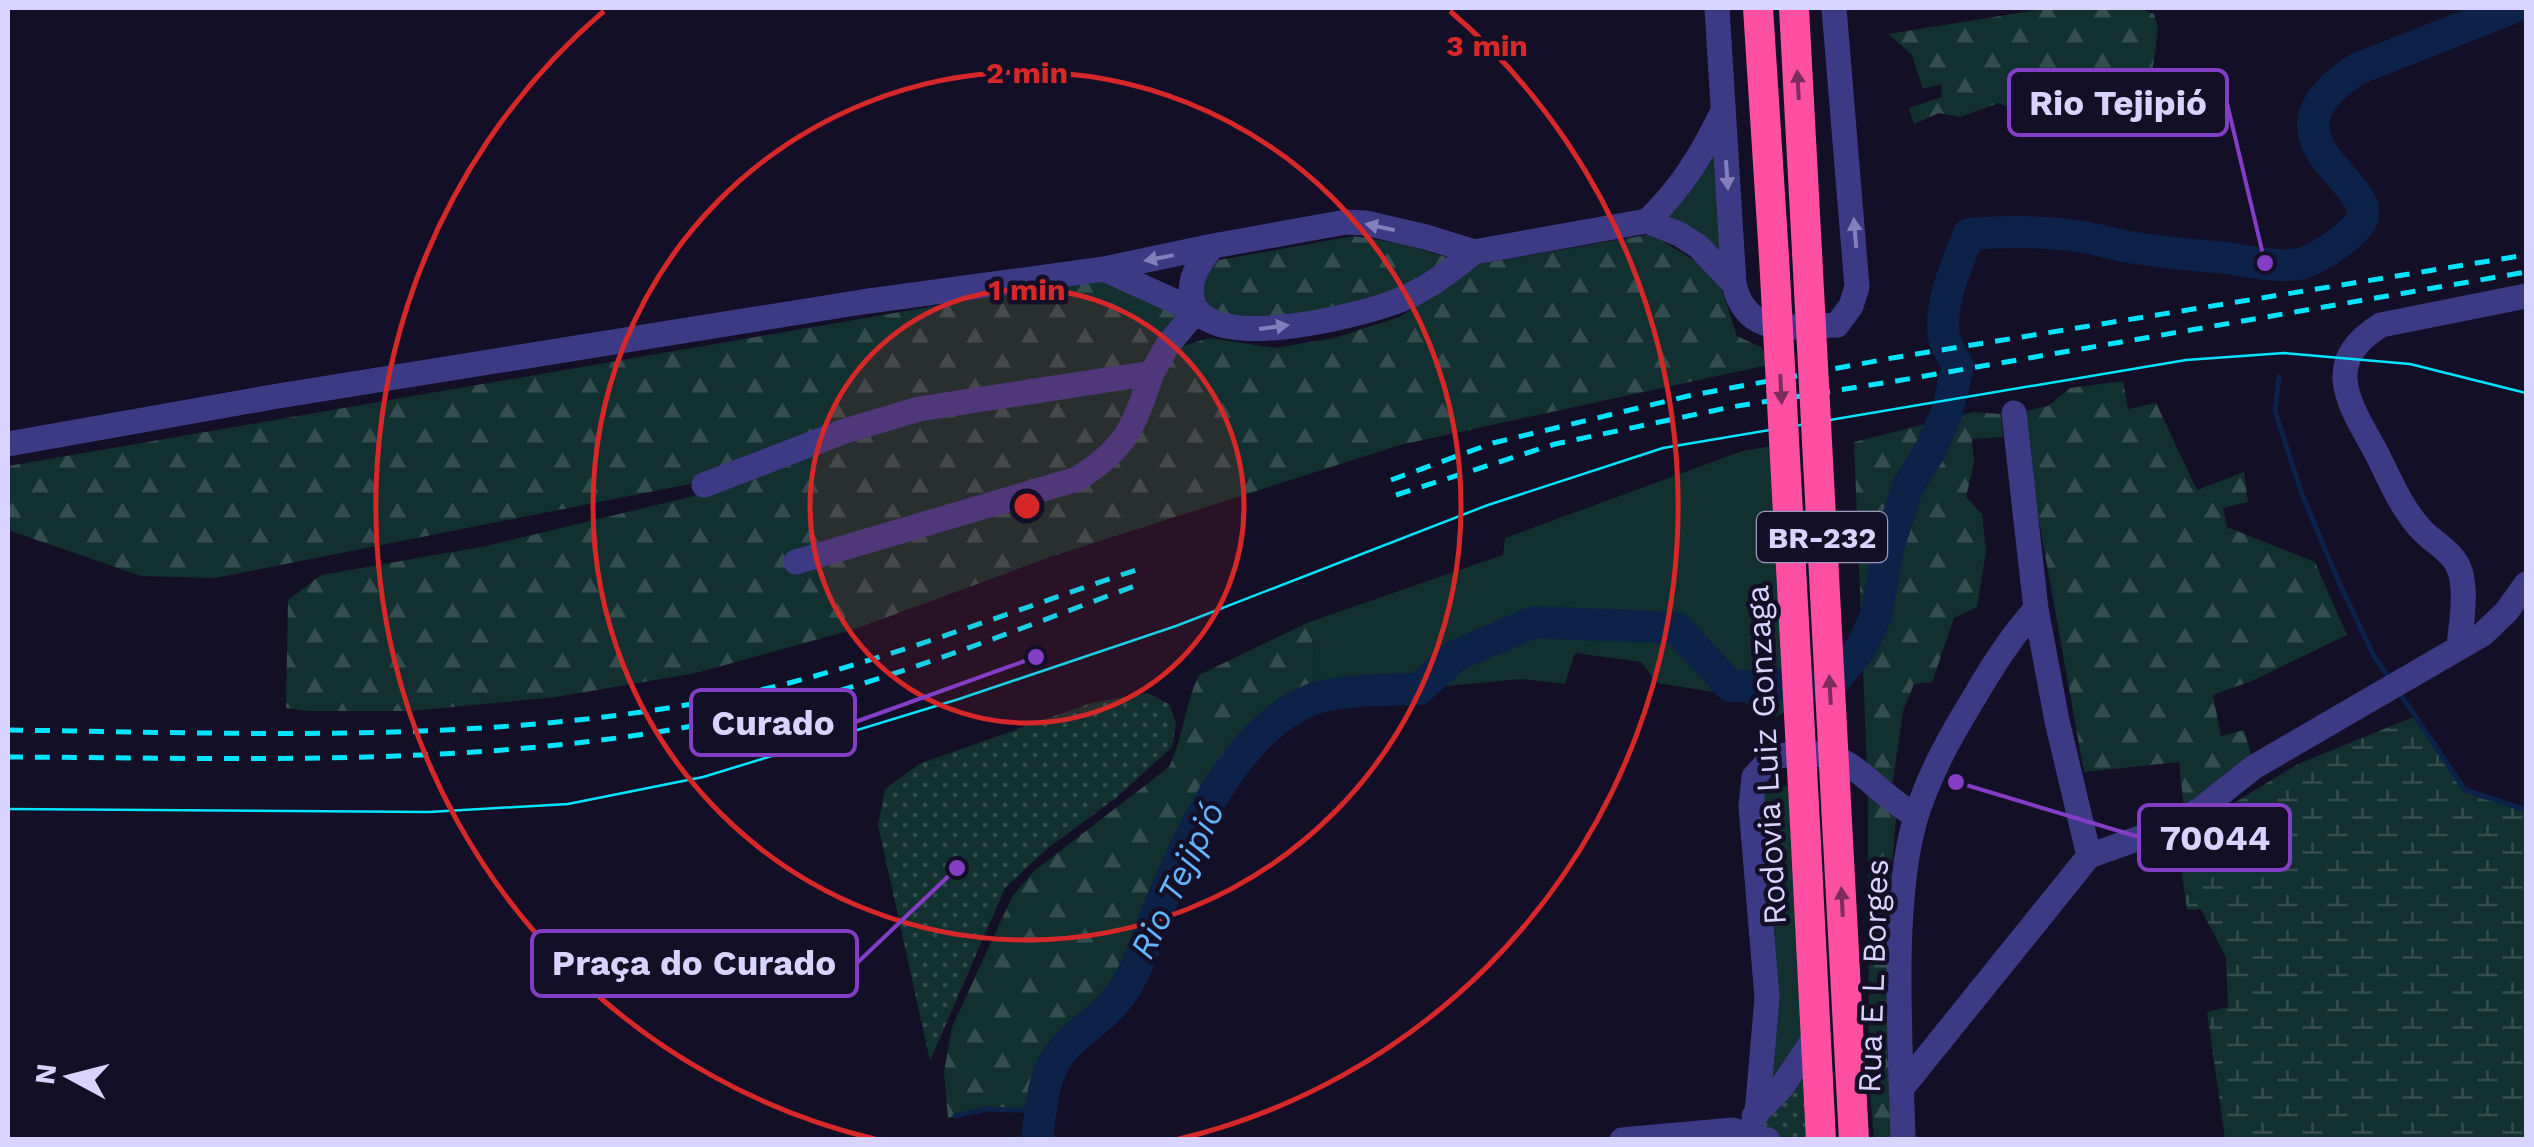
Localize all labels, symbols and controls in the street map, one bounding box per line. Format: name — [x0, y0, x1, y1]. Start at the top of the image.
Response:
text: 3 min — [1446, 28, 1528, 63]
text: 2 min — [986, 55, 1068, 90]
one-way arrow — [1790, 69, 1806, 100]
callout: Rio Tejipió — [2009, 70, 2227, 135]
text: Rio Tejipió — [2029, 82, 2207, 124]
one-way arrow — [1719, 159, 1735, 191]
one-way arrow — [1847, 217, 1863, 249]
one-way arrow — [1364, 218, 1395, 234]
one-way arrow — [1143, 250, 1174, 266]
text: 1 min — [988, 272, 1066, 307]
one-way arrow — [1259, 319, 1291, 335]
one-way arrow — [1773, 374, 1789, 406]
centre of rings — [1009, 488, 1045, 524]
road number: BR-232 — [1757, 512, 1887, 562]
street label: Rodovia Luiz Gonzaga — [1738, 584, 1794, 926]
one-way arrow — [1822, 673, 1838, 705]
callout: Curado — [691, 690, 855, 755]
text: Curado — [711, 702, 835, 744]
water label: Rio Tejipió — [1121, 794, 1233, 966]
callout: 70044 — [2139, 805, 2290, 870]
text: 70044 — [2160, 817, 2270, 859]
street label: Rua E L Borges — [1850, 858, 1896, 1094]
one-way arrow — [1834, 886, 1850, 918]
callout: Praça do Curado — [532, 931, 857, 996]
text: Praça do Curado — [552, 942, 836, 984]
north arrow — [20, 1027, 120, 1127]
text: N — [28, 1062, 63, 1086]

